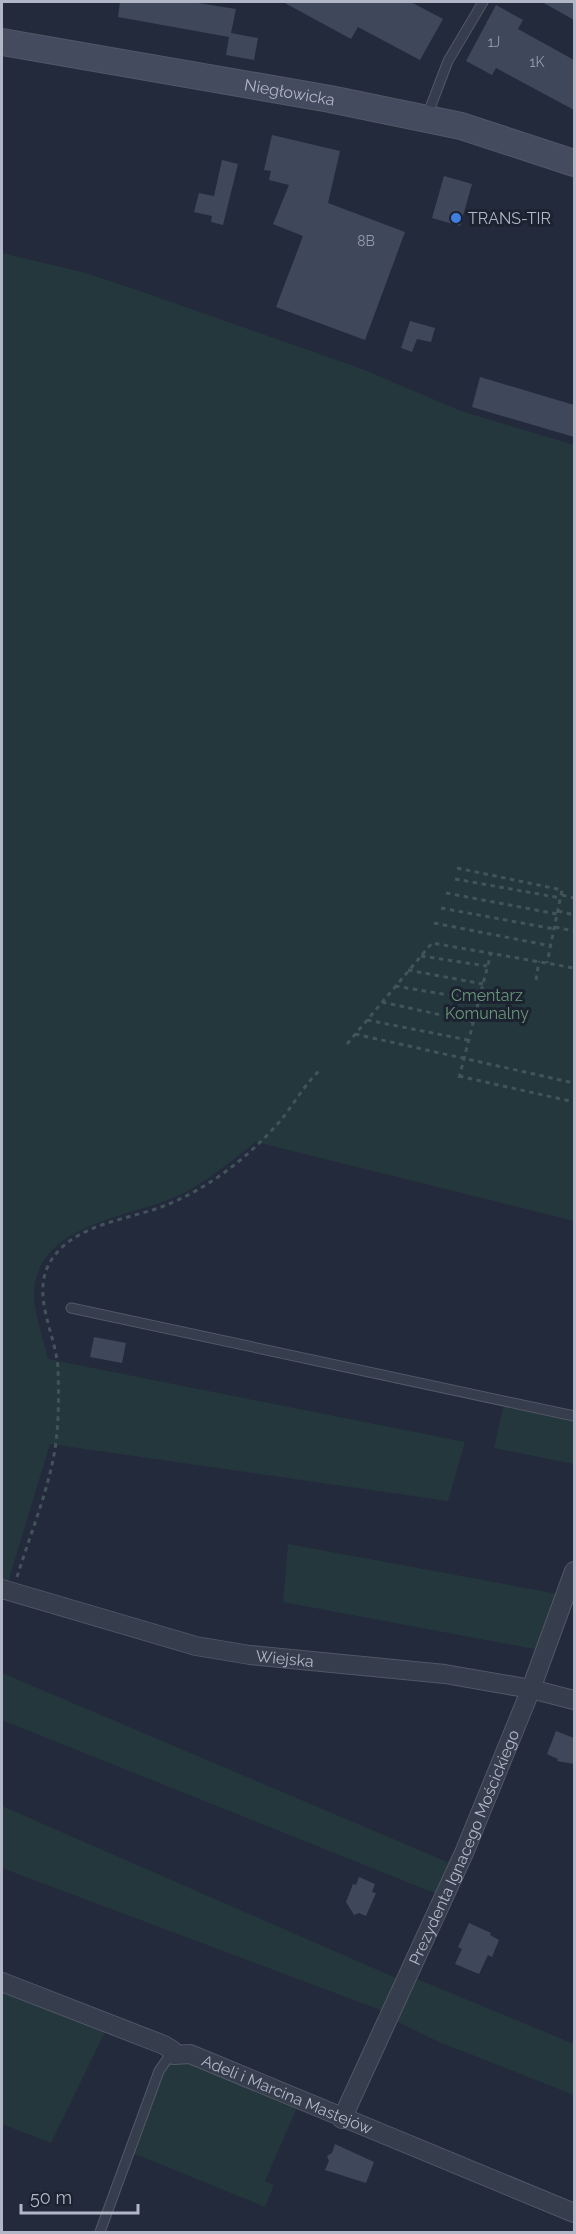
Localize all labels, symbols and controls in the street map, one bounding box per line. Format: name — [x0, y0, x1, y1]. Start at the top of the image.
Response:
house number: 1J — [488, 34, 500, 50]
house number: 1K — [530, 54, 545, 70]
street label: Niegłowicka — [243, 75, 337, 110]
place label: TRANS-TIR — [468, 209, 551, 228]
marker: TRANS-TIR — [449, 211, 463, 225]
house number: 8B — [357, 233, 375, 249]
park label: Cmentarz Komunalny — [445, 986, 529, 1023]
street label: Wiejska — [255, 1647, 315, 1671]
street label: Prezydenta Ignacego Mościckiego — [405, 1727, 523, 1968]
street label: Adeli i Marcina Mastejów — [199, 2051, 375, 2139]
scale bar — [21, 2177, 138, 2215]
text: 50 m — [30, 2187, 72, 2208]

